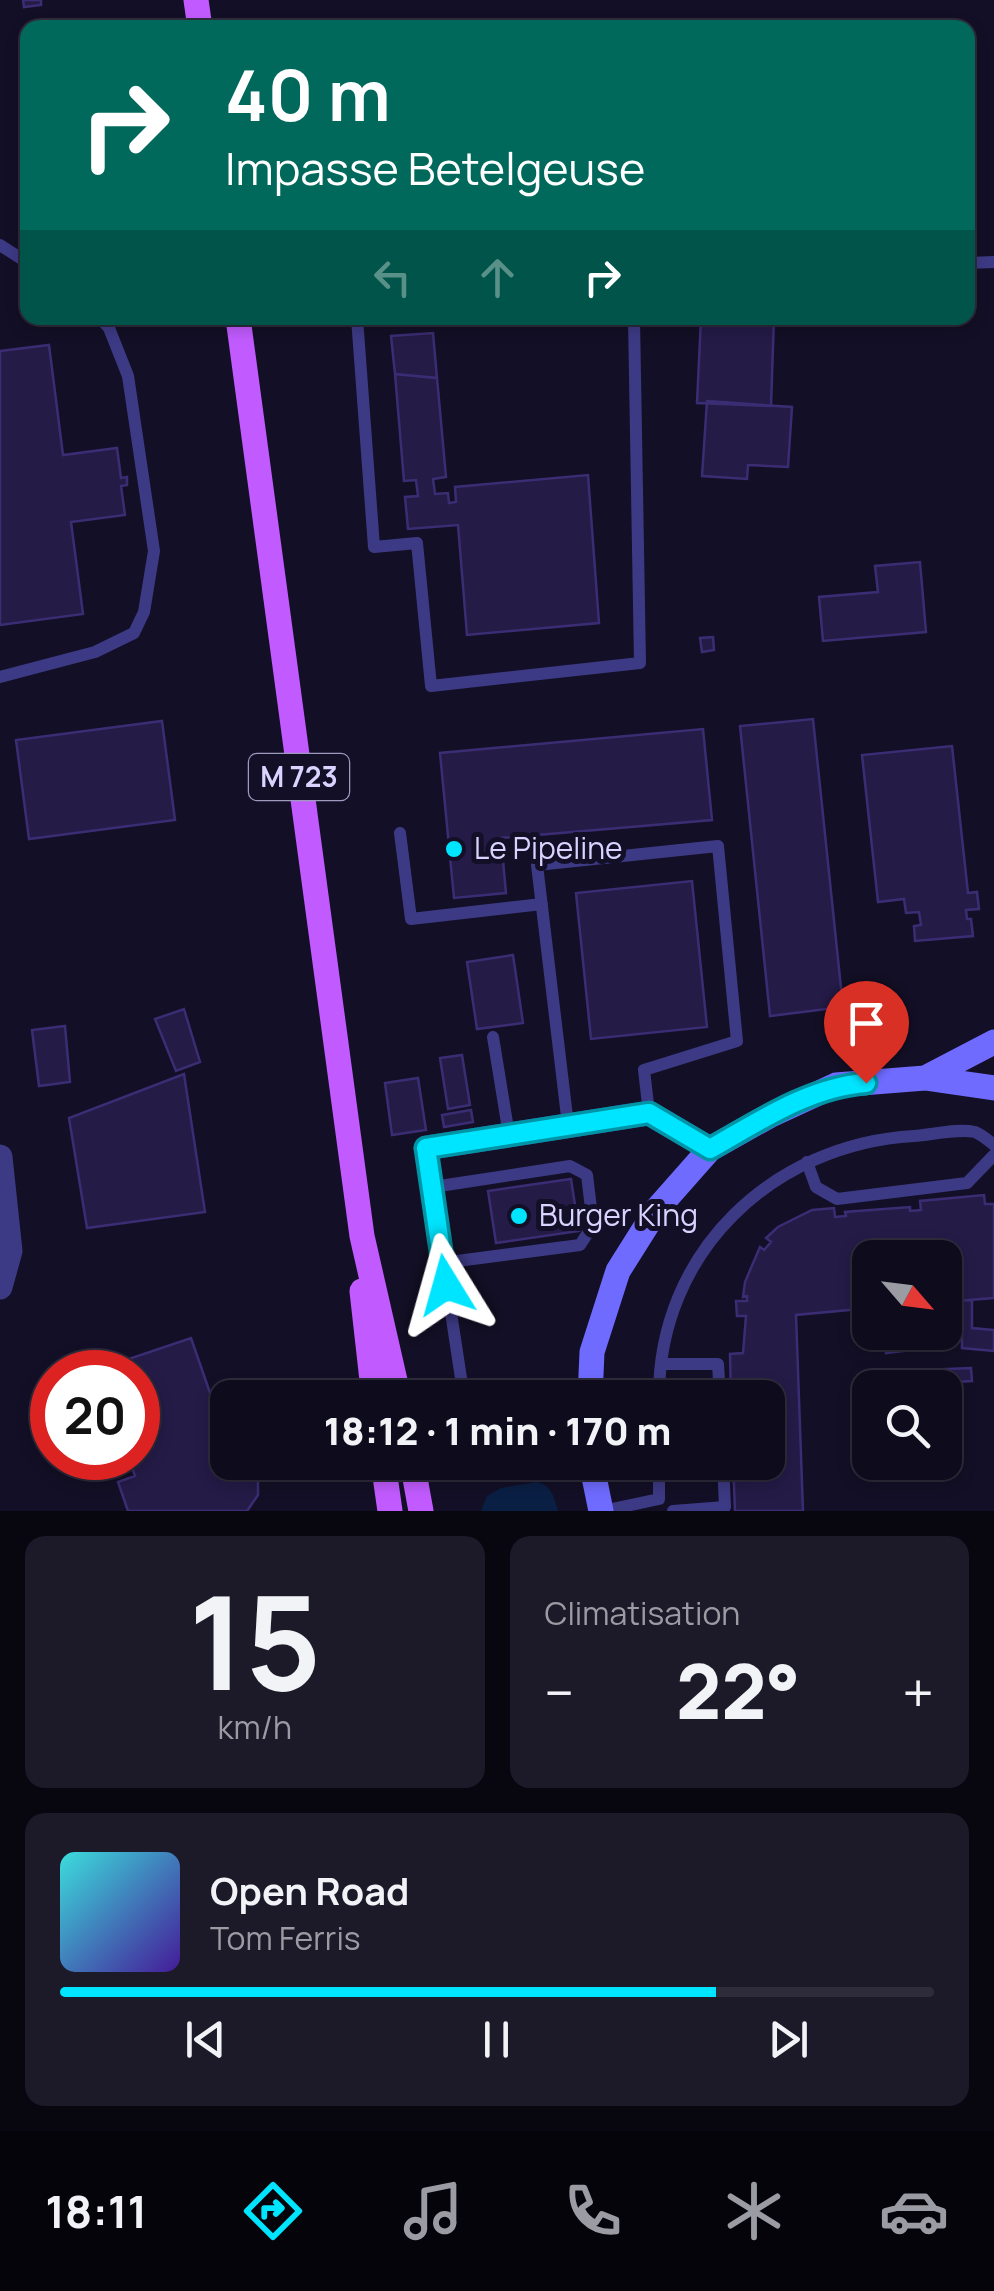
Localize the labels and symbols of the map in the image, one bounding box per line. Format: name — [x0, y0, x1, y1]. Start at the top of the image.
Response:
road number: M 723 — [249, 754, 349, 800]
place label: Le Pipeline — [474, 827, 623, 868]
marker: Le Pipeline — [443, 838, 465, 860]
pin — [824, 981, 909, 1084]
place label: Burger King — [539, 1194, 698, 1235]
marker: Burger King — [508, 1205, 530, 1227]
position arrow — [394, 1233, 498, 1337]
north arrow — [852, 1240, 962, 1350]
speed limit sign: 20 — [30, 1350, 160, 1480]

